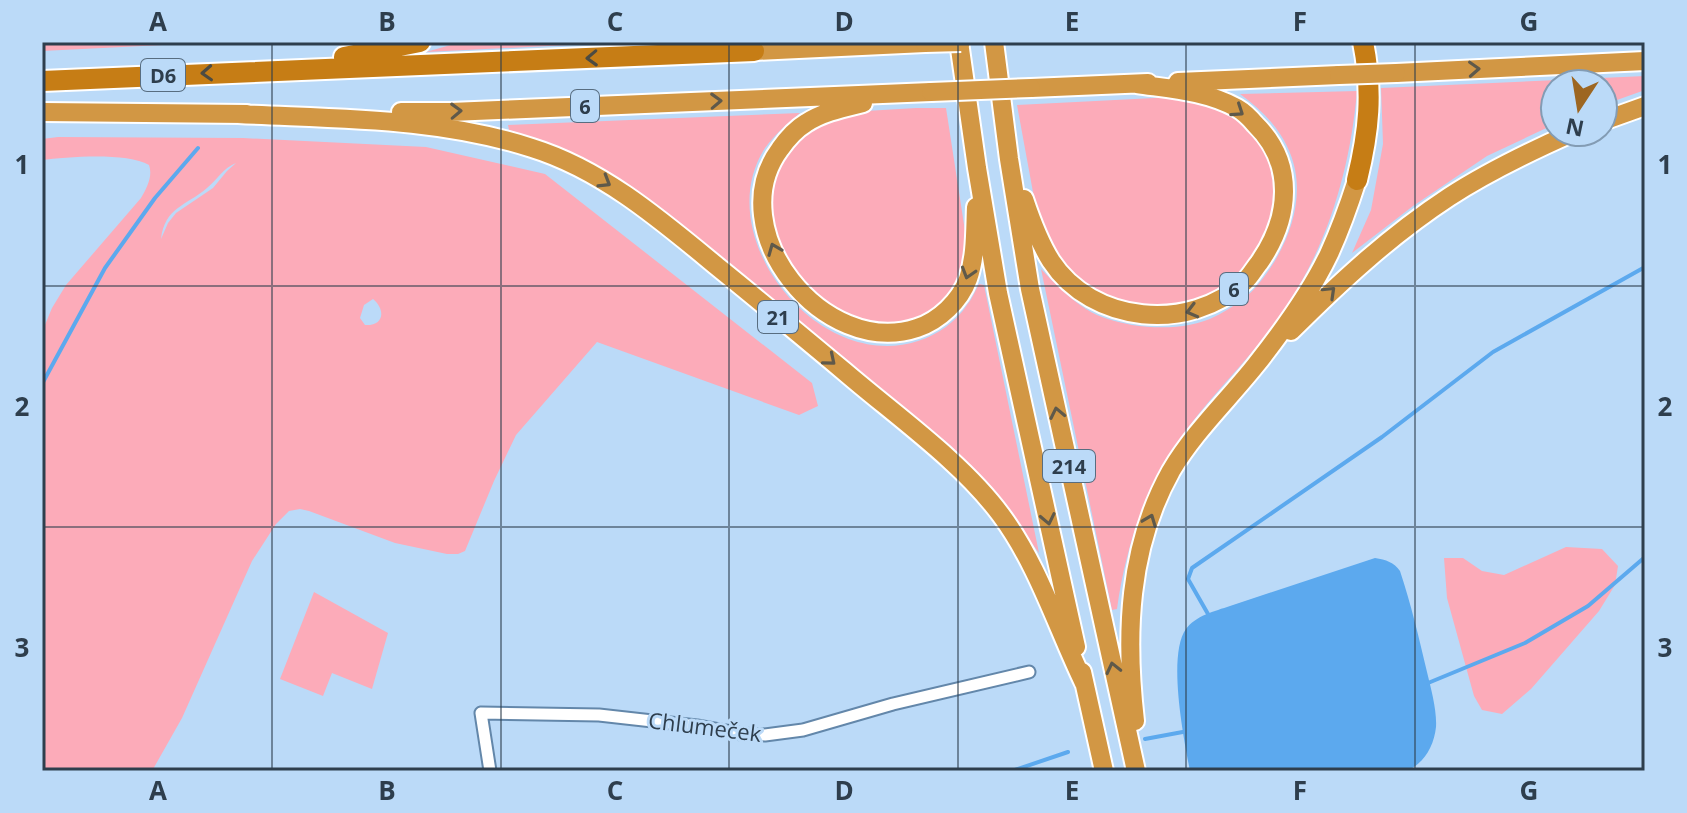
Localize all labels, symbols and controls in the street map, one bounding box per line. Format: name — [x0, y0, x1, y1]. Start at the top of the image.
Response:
text: A — [149, 3, 167, 39]
text: B — [378, 3, 396, 39]
text: C — [607, 3, 623, 39]
text: D — [834, 3, 854, 39]
text: E — [1065, 3, 1079, 39]
text: F — [1293, 3, 1307, 39]
text: G — [1520, 3, 1538, 39]
one-way arrow — [585, 49, 598, 66]
road number: D6 — [141, 59, 185, 91]
one-way arrow — [1468, 61, 1481, 78]
one-way arrow — [200, 64, 213, 81]
north arrow — [1539, 68, 1619, 148]
road number: 6 — [571, 90, 599, 122]
one-way arrow — [710, 93, 723, 110]
one-way arrow — [1229, 101, 1243, 116]
one-way arrow — [450, 103, 463, 120]
text: N — [1563, 112, 1587, 145]
text: 1 — [15, 146, 29, 182]
text: 1 — [1658, 146, 1672, 182]
one-way arrow — [596, 172, 611, 188]
one-way arrow — [767, 243, 783, 257]
one-way arrow — [961, 266, 977, 279]
road number: 6 — [1220, 273, 1248, 305]
one-way arrow — [1321, 287, 1335, 301]
road number: 21 — [758, 301, 798, 333]
one-way arrow — [1186, 301, 1199, 318]
one-way arrow — [821, 350, 836, 365]
text: 2 — [15, 388, 30, 424]
text: 2 — [1658, 388, 1673, 424]
one-way arrow — [1049, 407, 1066, 421]
road number: 214 — [1043, 450, 1095, 482]
one-way arrow — [1039, 511, 1056, 525]
one-way arrow — [1140, 514, 1157, 528]
text: 3 — [15, 629, 29, 665]
text: 3 — [1658, 629, 1672, 665]
one-way arrow — [1105, 661, 1122, 675]
street label: Chlumeček — [647, 704, 764, 748]
text: A — [149, 772, 167, 808]
text: B — [378, 772, 396, 808]
text: C — [607, 772, 623, 808]
text: D — [834, 772, 854, 808]
text: E — [1065, 772, 1079, 808]
text: F — [1293, 772, 1307, 808]
text: G — [1520, 772, 1538, 808]

